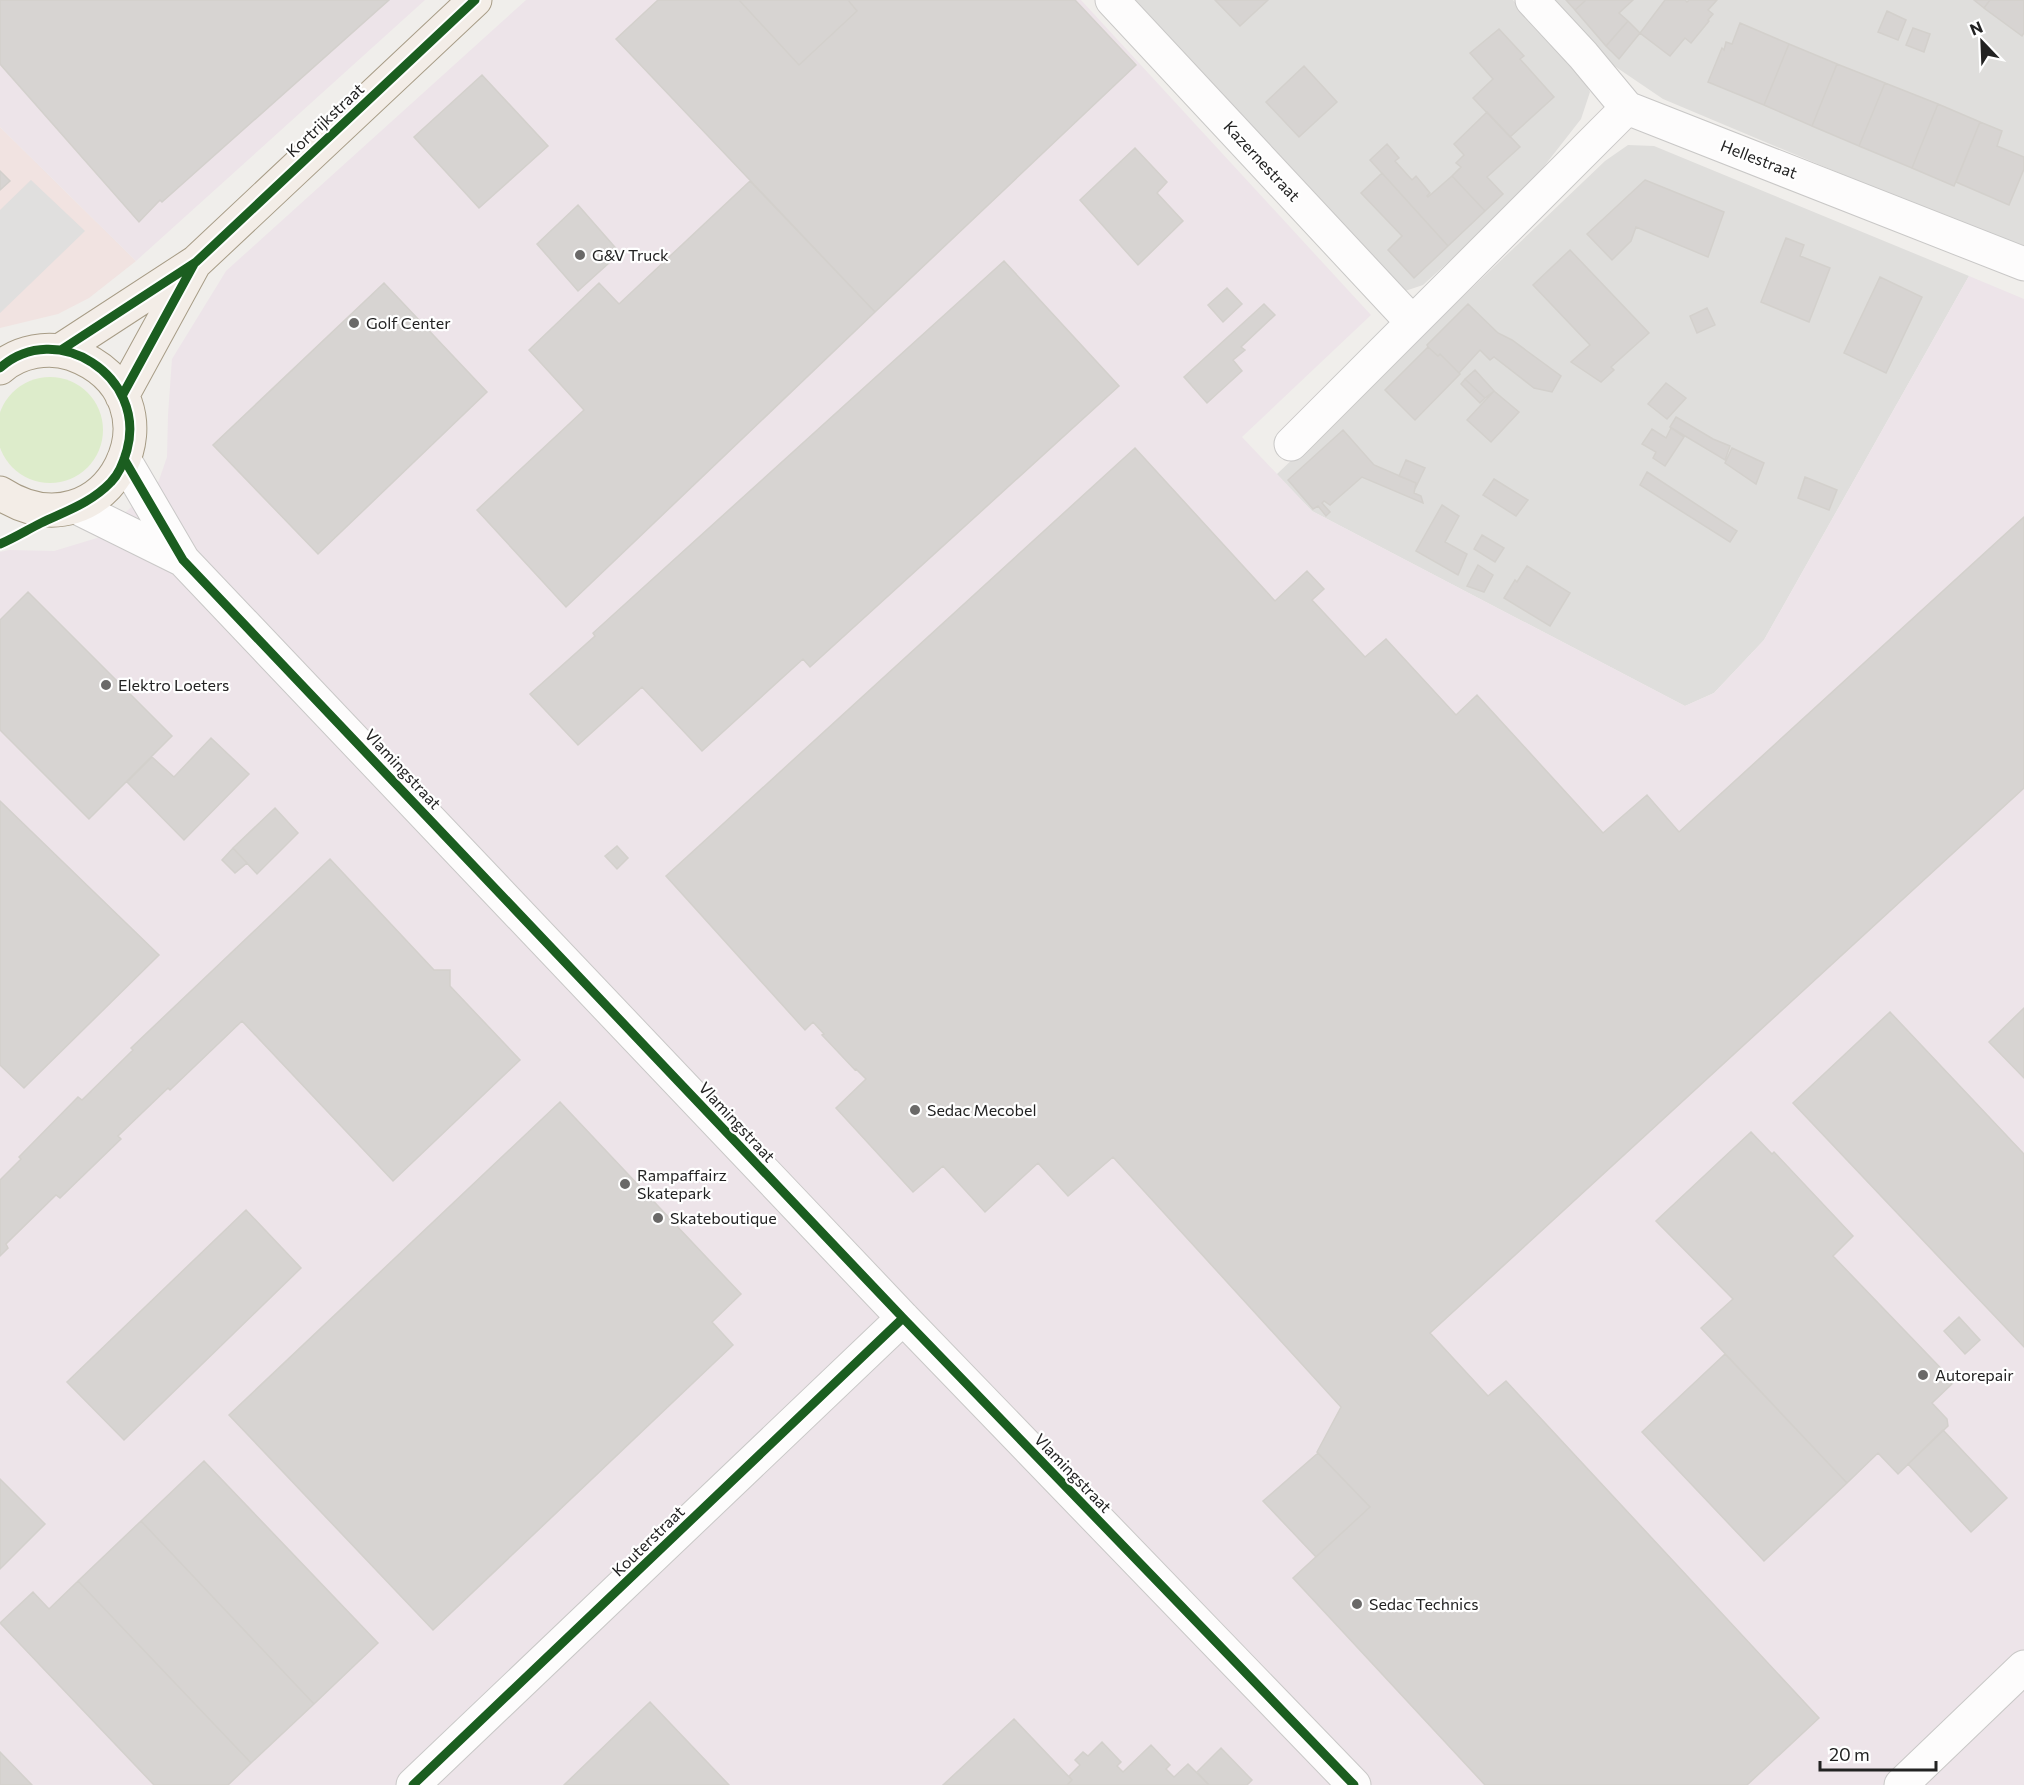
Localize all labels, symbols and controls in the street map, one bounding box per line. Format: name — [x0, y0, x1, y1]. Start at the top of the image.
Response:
north arrow — [1952, 12, 2012, 72]
text: N — [1967, 17, 1985, 39]
street label: Kortrijkstraat — [282, 79, 368, 160]
street label: Kazernestraat — [1220, 117, 1305, 205]
street label: Hellestraat — [1718, 135, 1800, 182]
place label: G&V Truck — [592, 245, 669, 264]
marker: G&V Truck — [573, 248, 587, 262]
place label: Golf Center — [366, 313, 451, 332]
marker: Golf Center — [347, 316, 361, 330]
place label: Elektro Loeters — [118, 675, 229, 694]
marker: Elektro Loeters — [99, 678, 113, 692]
street label: Vlamingstraat — [361, 725, 446, 813]
street label: Vlamingstraat — [695, 1078, 780, 1166]
place label: Sedac Mecobel — [927, 1100, 1037, 1119]
marker: Sedac Mecobel — [908, 1103, 922, 1117]
place label: Rampaffairz Skatepark — [637, 1165, 727, 1202]
marker: Rampaffairz Skatepark — [618, 1177, 632, 1191]
place label: Skateboutique — [670, 1208, 777, 1227]
marker: Skateboutique — [651, 1211, 665, 1225]
place label: Autorepair — [1935, 1365, 2014, 1384]
marker: Autorepair — [1916, 1368, 1930, 1382]
street label: Vlamingstraat — [1031, 1429, 1116, 1516]
street label: Kouterstraat — [608, 1501, 688, 1580]
place label: Sedac Technics — [1369, 1594, 1478, 1613]
marker: Sedac Technics — [1350, 1597, 1364, 1611]
scale bar — [1820, 1734, 1936, 1772]
text: 20 m — [1829, 1743, 1870, 1765]

